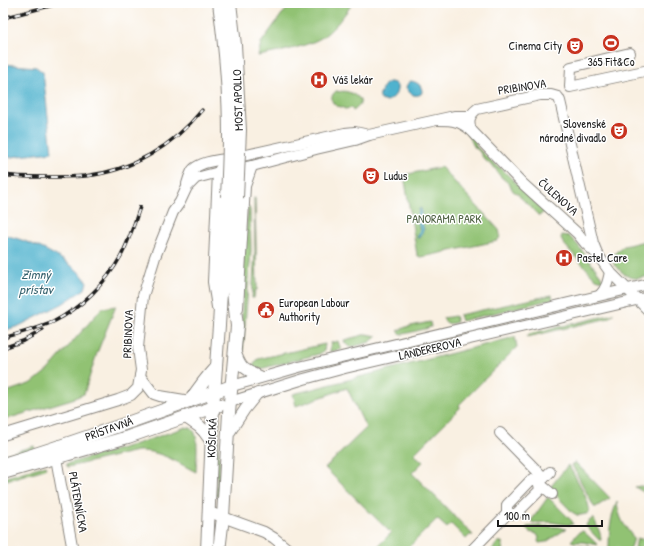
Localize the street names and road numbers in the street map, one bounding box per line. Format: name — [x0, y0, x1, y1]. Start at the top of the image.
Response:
street label: MOST APOLLO — [228, 69, 247, 131]
street label: PRIBINOVA — [497, 74, 547, 99]
street label: ČULENOVA — [535, 174, 582, 219]
street label: PRIBINOVA — [118, 309, 137, 359]
street label: LANDEREROVA — [397, 333, 463, 364]
street label: PRÍSTAVNÁ — [82, 412, 135, 445]
street label: KOŠICKÁ — [202, 418, 221, 458]
street label: PLÁTENNÍCKA — [65, 470, 92, 534]

